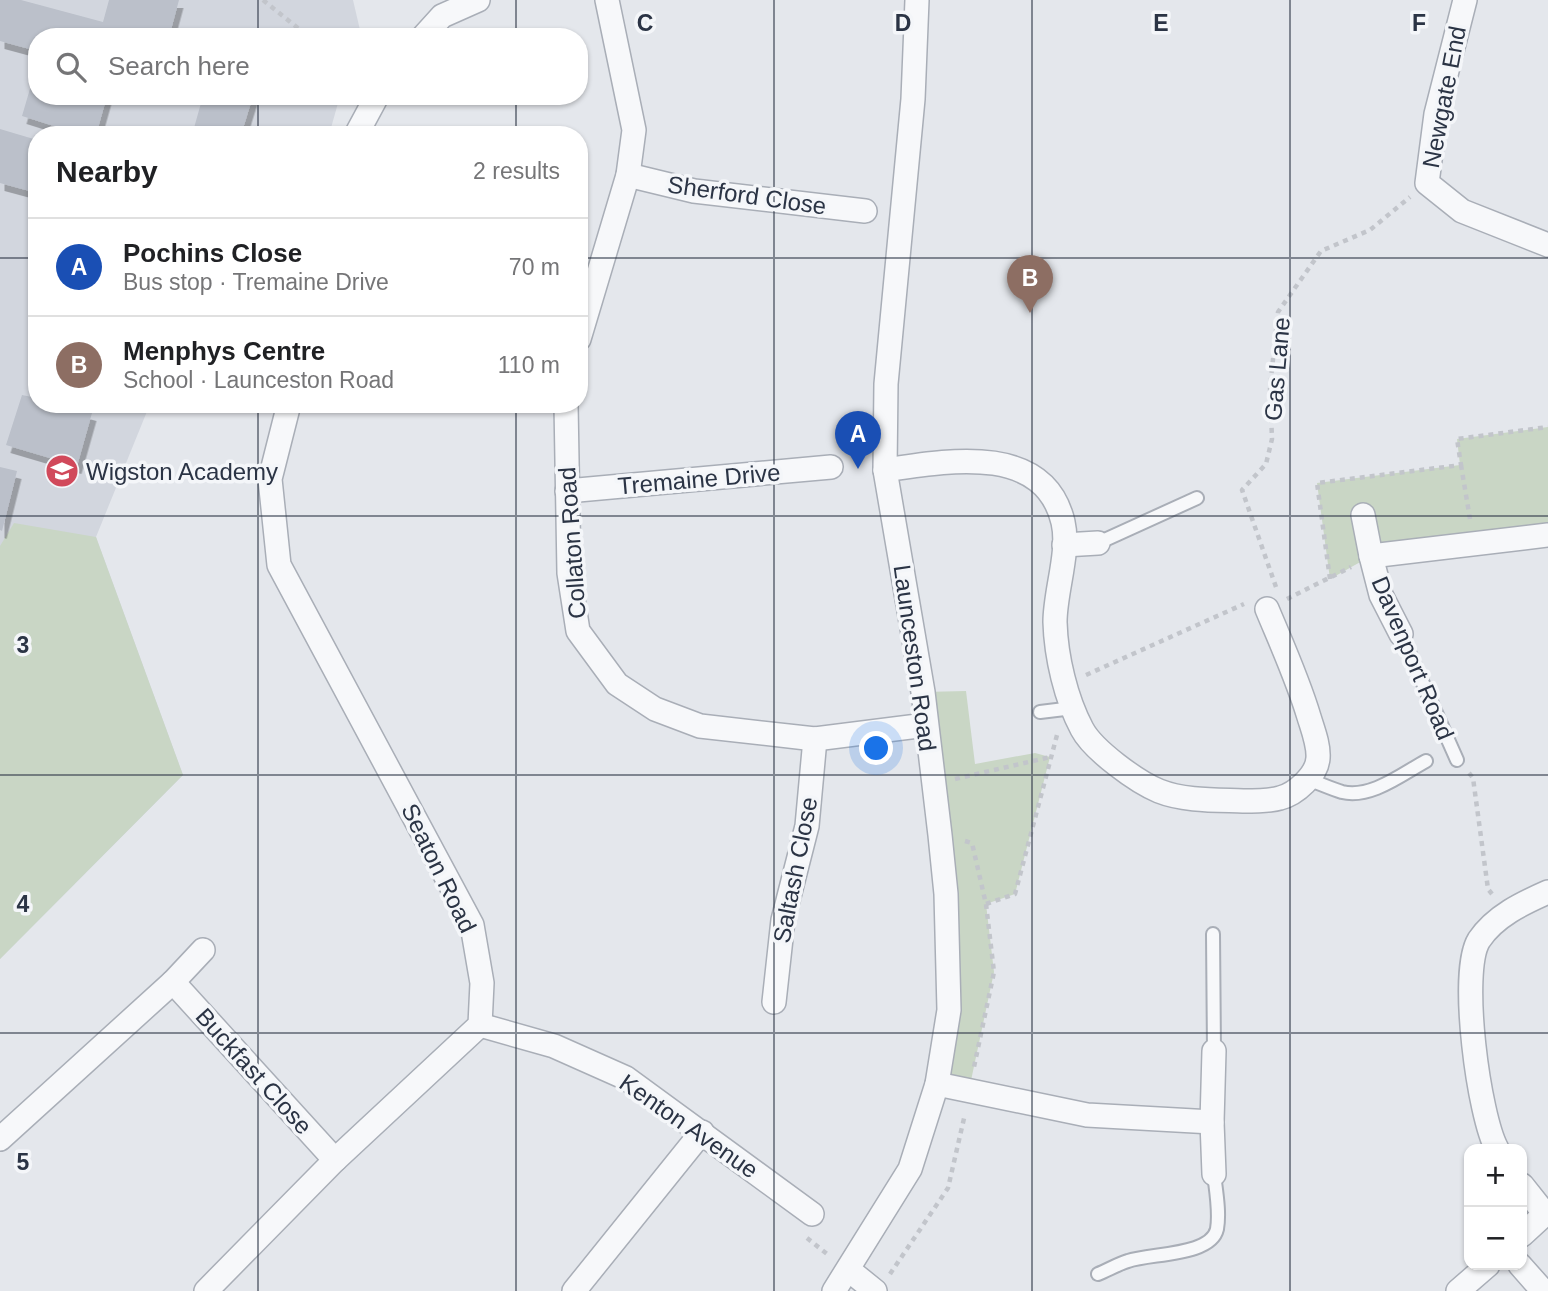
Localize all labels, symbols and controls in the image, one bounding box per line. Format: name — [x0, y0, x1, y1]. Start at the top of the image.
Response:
text: C — [637, 10, 653, 36]
text: D — [895, 10, 911, 36]
text: E — [1153, 10, 1169, 36]
text: F — [1412, 10, 1426, 36]
street label: Newgate End — [1417, 24, 1471, 170]
search box — [28, 28, 588, 105]
icon: search — [52, 48, 90, 86]
text: Search here — [108, 51, 250, 81]
text: Nearby — [56, 155, 158, 188]
text: 2 results — [473, 158, 560, 184]
street label: Sherford Close — [666, 170, 828, 220]
text: Pochins Close — [123, 238, 302, 268]
text: A — [71, 254, 87, 280]
text: 70 m — [509, 254, 560, 280]
pin: B — [1007, 255, 1053, 313]
text: Bus stop · Tremaine Drive — [123, 269, 389, 295]
street label: Gas Lane — [1259, 316, 1295, 422]
text: Menphys Centre — [123, 336, 325, 366]
text: B — [71, 352, 87, 378]
text: 110 m — [498, 352, 560, 378]
text: School · Launceston Road — [123, 367, 394, 393]
pin: A — [835, 411, 881, 469]
school or university icon: Wigston Academy — [43, 452, 81, 490]
place label: Wigston Academy — [86, 458, 278, 485]
street label: Tremaine Drive — [617, 458, 781, 500]
street label: Collaton Road — [553, 466, 591, 620]
street label: Launceston Road — [889, 563, 941, 753]
street label: Davenport Road — [1366, 572, 1460, 744]
text: 3 — [17, 632, 29, 658]
your location — [859, 731, 893, 765]
street label: Saltash Close — [768, 795, 822, 945]
street label: Seaton Road — [396, 799, 482, 937]
text: 4 — [17, 891, 30, 917]
street label: Buckfast Close — [190, 1002, 318, 1140]
street label: Kenton Avenue — [615, 1068, 763, 1184]
map controls — [1464, 1144, 1527, 1270]
button: + — [1464, 1144, 1527, 1207]
text: 5 — [17, 1149, 30, 1175]
button: − — [1464, 1207, 1527, 1270]

